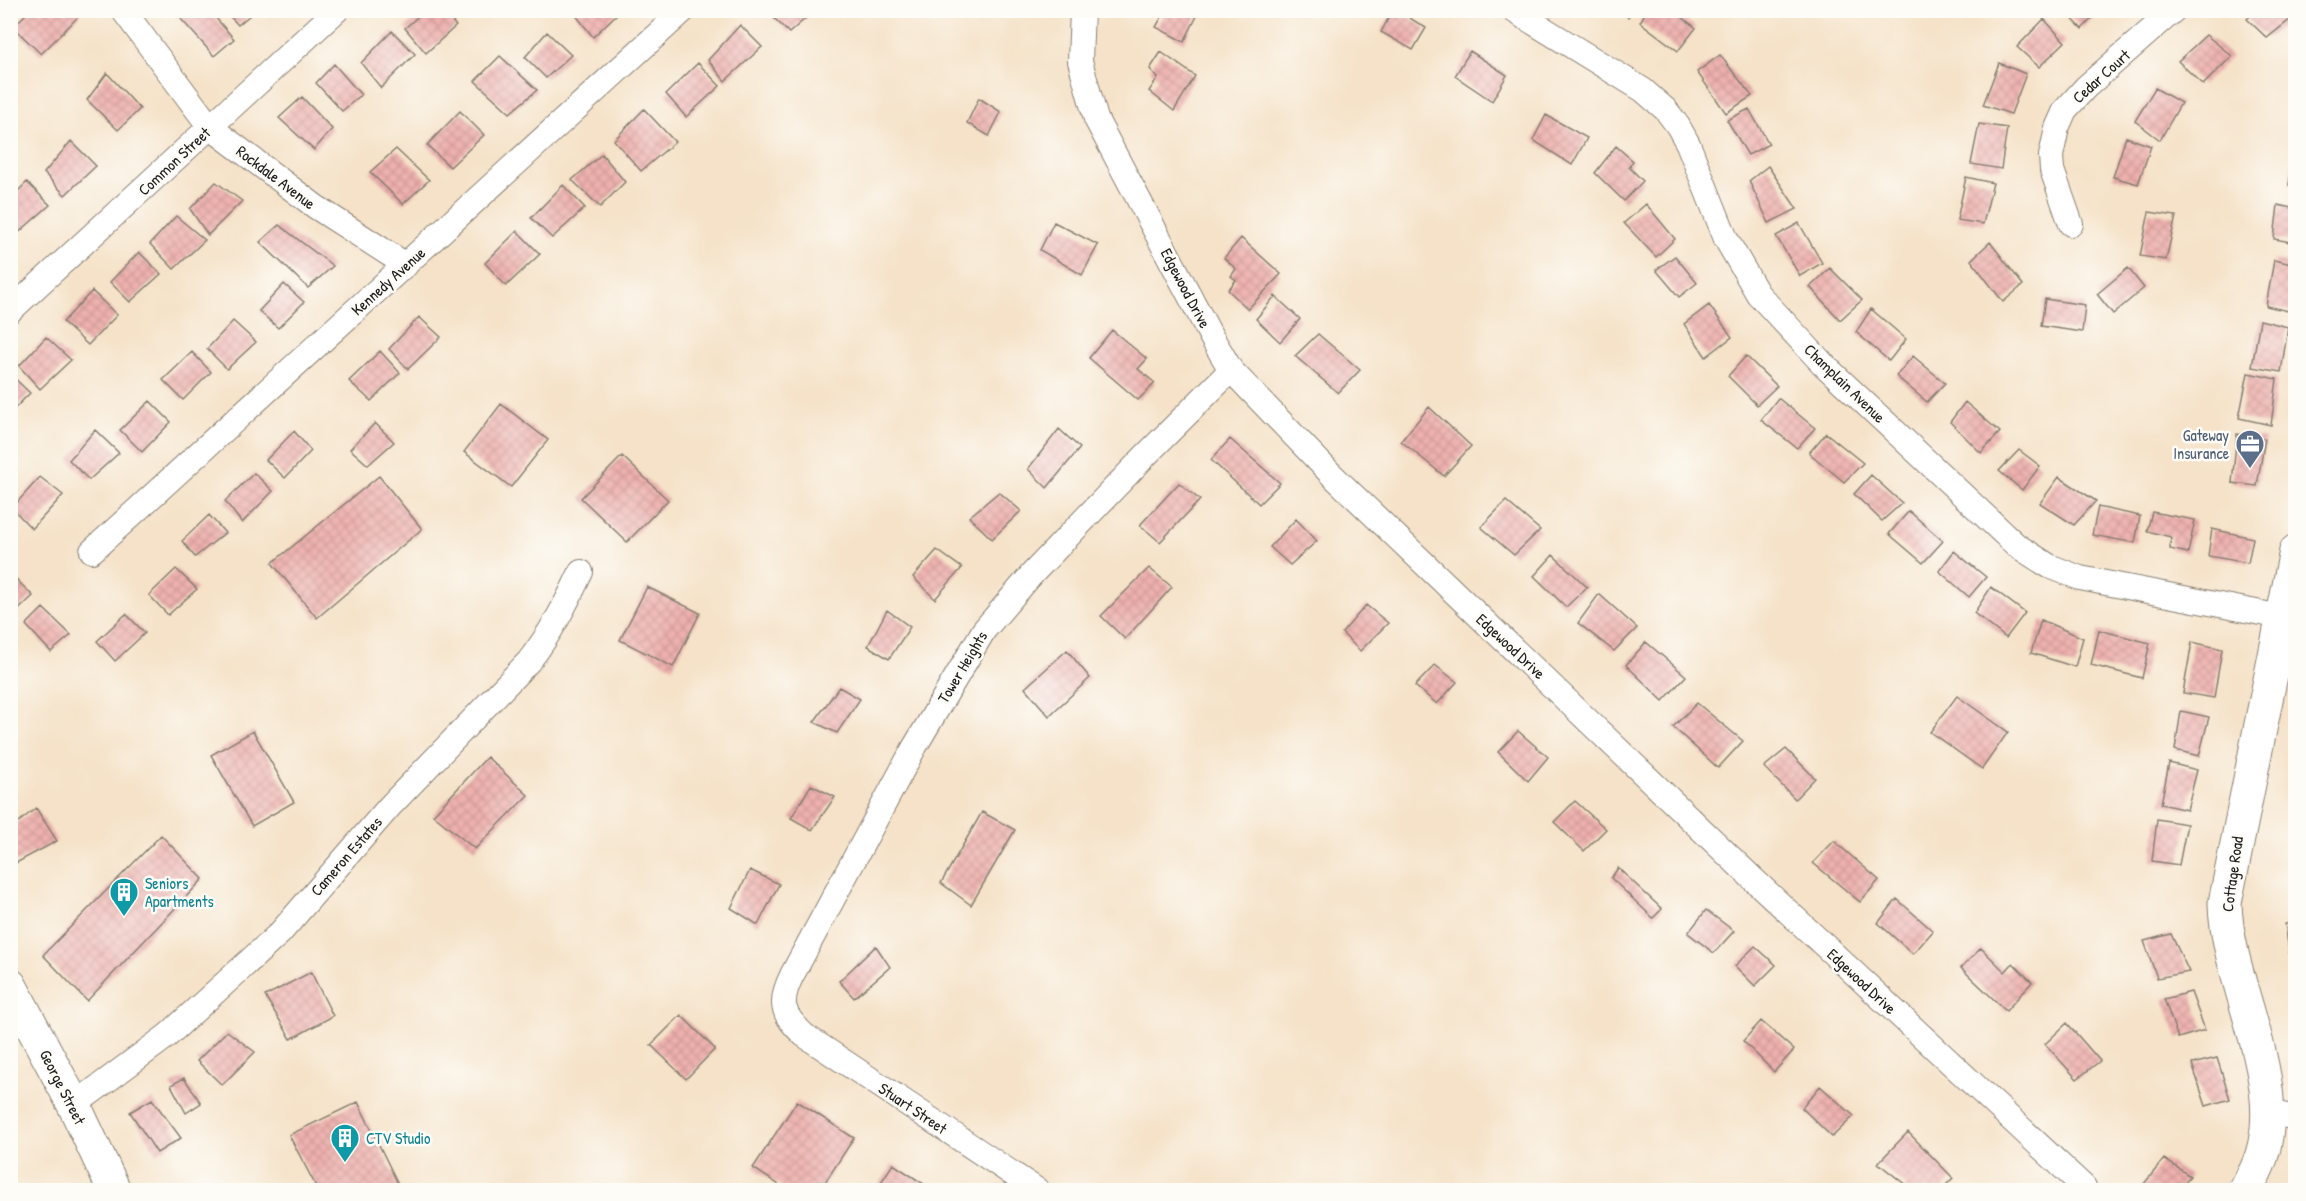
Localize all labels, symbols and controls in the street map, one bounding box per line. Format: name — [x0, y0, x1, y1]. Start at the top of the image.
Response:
street label: Cedar Court — [2067, 44, 2135, 108]
street label: Common Street — [133, 121, 215, 200]
street label: Rockdale Avenue — [232, 140, 321, 214]
street label: Kennedy Avenue — [346, 241, 430, 320]
street label: Edgewood Drive — [1156, 244, 1216, 332]
street label: Champlain Avenue — [1800, 339, 1891, 428]
place label: Gateway Insurance — [2173, 424, 2230, 464]
office icon: Gateway Insurance — [2234, 428, 2266, 470]
street label: Edgewood Drive — [1472, 608, 1551, 684]
street label: Tower Heights — [932, 627, 992, 707]
street label: Cameron Estates — [305, 811, 387, 901]
street label: Cottage Road — [2216, 835, 2248, 913]
place label: Seniors Apartments — [145, 872, 214, 912]
building icon: Seniors Apartments — [108, 876, 140, 918]
street label: Edgewood Drive — [1823, 943, 1902, 1019]
street label: George Street — [35, 1046, 91, 1129]
street label: Stuart Street — [874, 1077, 952, 1139]
building icon: CTV Studio — [329, 1122, 361, 1164]
place label: CTV Studio — [366, 1127, 431, 1149]

